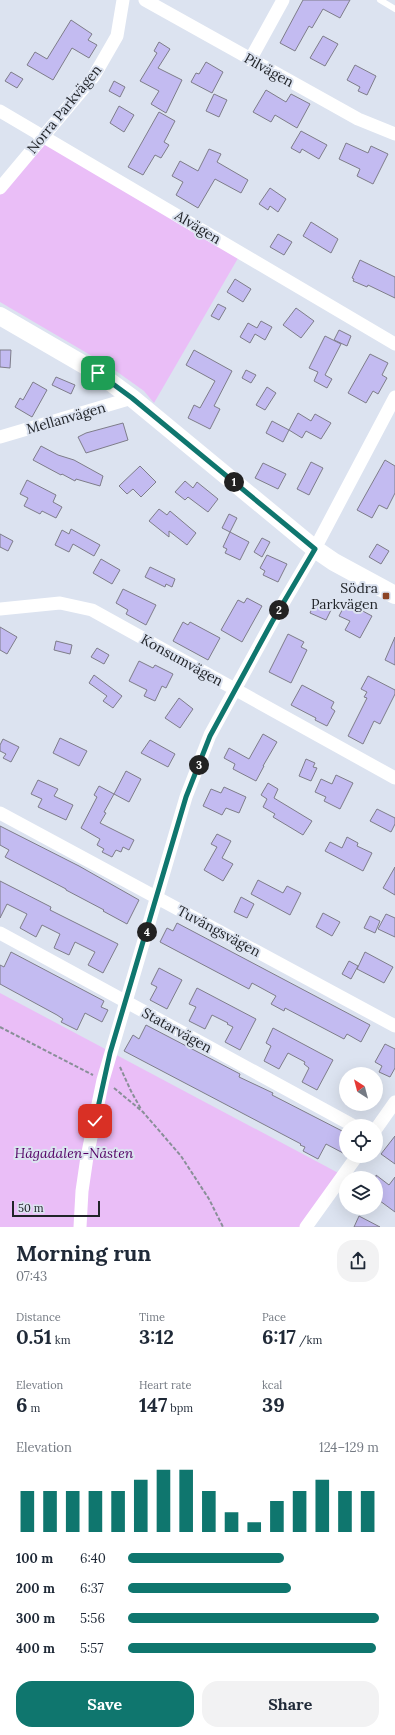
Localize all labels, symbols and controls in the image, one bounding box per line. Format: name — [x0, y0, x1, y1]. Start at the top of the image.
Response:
street label: Pilvägen — [241, 49, 297, 91]
street label: Norra Parkvägen — [23, 61, 106, 157]
street label: Alvägen — [171, 206, 225, 248]
pin — [81, 356, 115, 390]
icon: arrive — [87, 362, 109, 384]
street label: Mellanvägen — [24, 398, 108, 438]
pin: 1 — [224, 472, 244, 492]
text: 1 — [232, 475, 236, 489]
place label: Södra Parkvägen — [311, 579, 379, 613]
marker: Södra Parkvägen — [381, 591, 391, 601]
pin: 2 — [269, 600, 289, 620]
text: 2 — [276, 603, 282, 617]
street label: Konsumvägen — [138, 630, 227, 690]
pin: 3 — [189, 755, 209, 775]
text: 3 — [196, 758, 202, 772]
street label: Tuvängsvägen — [174, 901, 264, 961]
pin: 4 — [137, 922, 157, 942]
text: 4 — [144, 925, 150, 939]
street label: Statarvägen — [139, 1003, 216, 1057]
north arrow — [339, 1067, 383, 1111]
map controls — [339, 1067, 383, 1215]
pin — [78, 1104, 112, 1138]
icon: check — [84, 1110, 106, 1132]
button: locate — [339, 1119, 383, 1163]
park label: Hågadalen-Nåsten — [15, 1144, 134, 1162]
button: layers — [339, 1171, 383, 1215]
scale bar — [12, 1199, 100, 1218]
text: 50 m — [18, 1201, 44, 1215]
text: Morning run — [16, 1239, 151, 1267]
button: share — [337, 1240, 379, 1282]
text: 07:43 — [16, 1268, 47, 1285]
text: Distance — [16, 1310, 61, 1324]
text: Time — [139, 1310, 165, 1324]
text: Pace — [262, 1310, 286, 1324]
text: 0.51 — [16, 1324, 52, 1349]
text: 3:12 — [139, 1324, 174, 1349]
text: 6:17 — [262, 1324, 296, 1349]
text: km — [52, 1333, 71, 1347]
text: /km — [296, 1333, 322, 1347]
text: Elevation — [16, 1378, 63, 1392]
text: Heart rate — [139, 1378, 191, 1392]
text: kcal — [262, 1378, 282, 1392]
text: 6 — [16, 1392, 28, 1417]
text: 147 — [139, 1392, 167, 1417]
text: 39 — [262, 1392, 285, 1417]
text: m — [28, 1401, 40, 1415]
text: bpm — [167, 1401, 193, 1415]
text: Elevation — [16, 1439, 72, 1456]
text: 124–129 m — [319, 1439, 379, 1456]
text: 100 m — [16, 1550, 53, 1567]
text: 6:40 — [80, 1550, 106, 1567]
text: 200 m — [16, 1580, 55, 1597]
text: 6:37 — [80, 1580, 104, 1597]
text: 300 m — [16, 1610, 55, 1627]
text: 5:56 — [80, 1610, 105, 1627]
text: 400 m — [16, 1640, 55, 1657]
text: 5:57 — [80, 1640, 103, 1657]
button: Save — [16, 1681, 194, 1727]
button: Share — [202, 1681, 379, 1727]

